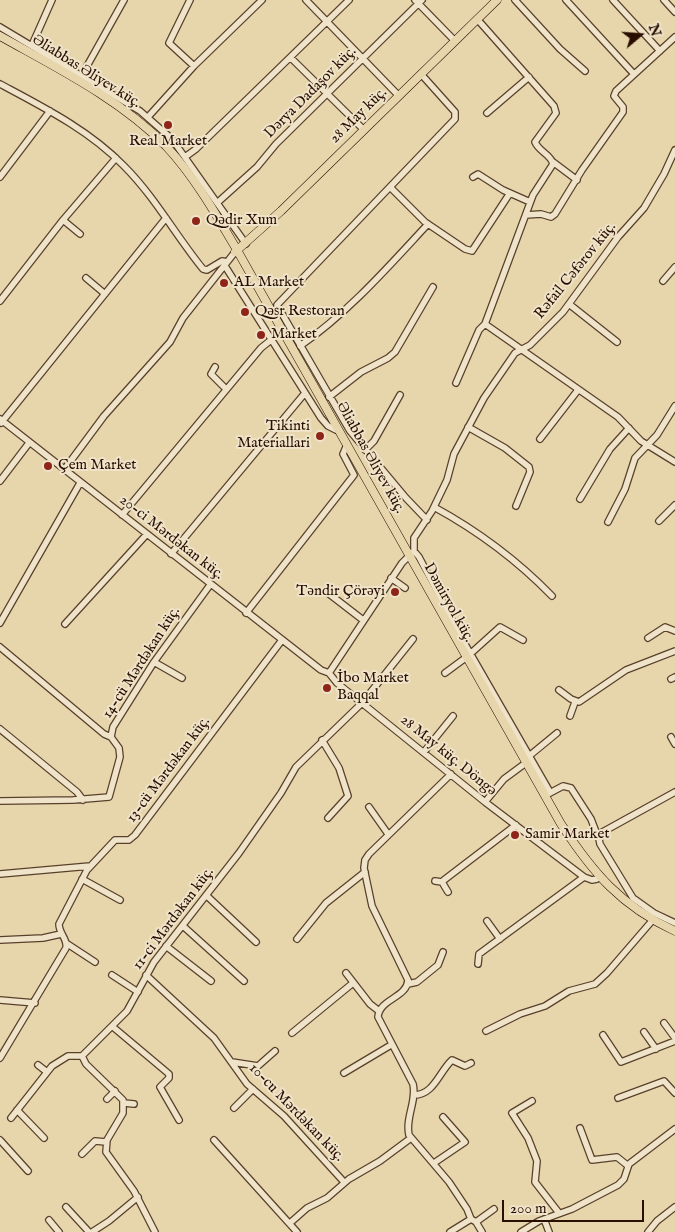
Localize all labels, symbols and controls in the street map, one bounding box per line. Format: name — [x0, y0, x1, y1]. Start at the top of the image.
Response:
north arrow — [615, 10, 665, 60]
text: N — [644, 22, 665, 39]
street label: Əliabbas Əliyev küç. — [28, 31, 144, 113]
street label: Dərya Dadaşov küç. — [261, 43, 361, 143]
street label: 28 May küç. — [327, 84, 391, 148]
marker: Real Market — [162, 119, 174, 131]
place label: Real Market — [129, 133, 207, 151]
place label: Qədir Xum — [206, 212, 277, 230]
marker: Qədir Xum — [190, 215, 202, 227]
street label: Rəfail Cəfərov küç. — [531, 219, 621, 323]
place label: AL Market — [234, 274, 304, 292]
marker: AL Market — [218, 277, 230, 289]
place label: Qəsr Restoran — [255, 303, 345, 321]
marker: Qəsr Restoran — [239, 306, 251, 318]
place label: Market — [271, 326, 317, 344]
marker: Market — [255, 329, 267, 341]
street label: Əliabbas Əliyev küç. — [332, 399, 408, 517]
place label: Tikinti Materiallari — [237, 418, 310, 453]
marker: Tikinti Materiallari — [314, 430, 326, 442]
place label: Çem Market — [58, 457, 136, 475]
marker: Çem Market — [42, 460, 54, 472]
street label: 20-ci Mərdəkan küç. — [115, 492, 227, 584]
street label: Dəmiryol küç. — [419, 560, 477, 646]
place label: Təndir Çörəyi — [296, 583, 385, 601]
marker: Təndir Çörəyi — [389, 586, 401, 598]
street label: 14-cü Mərdəkan küç. — [99, 604, 185, 722]
place label: İbo Market Baqqal — [337, 670, 409, 705]
marker: İbo Market Baqqal — [321, 682, 333, 694]
street label: 28 May küç. Döngə — [396, 712, 500, 800]
street label: 13-cü Mərdəkan küç. — [123, 714, 215, 826]
place label: Samir Market — [525, 826, 610, 844]
marker: Samir Market — [509, 829, 521, 841]
street label: 11-ci Mərdəkan küç. — [129, 864, 219, 974]
street label: 10-cu Mərdəkan küç. — [245, 1060, 347, 1166]
scale bar — [505, 1190, 648, 1222]
text: 200 m — [510, 1199, 547, 1218]

